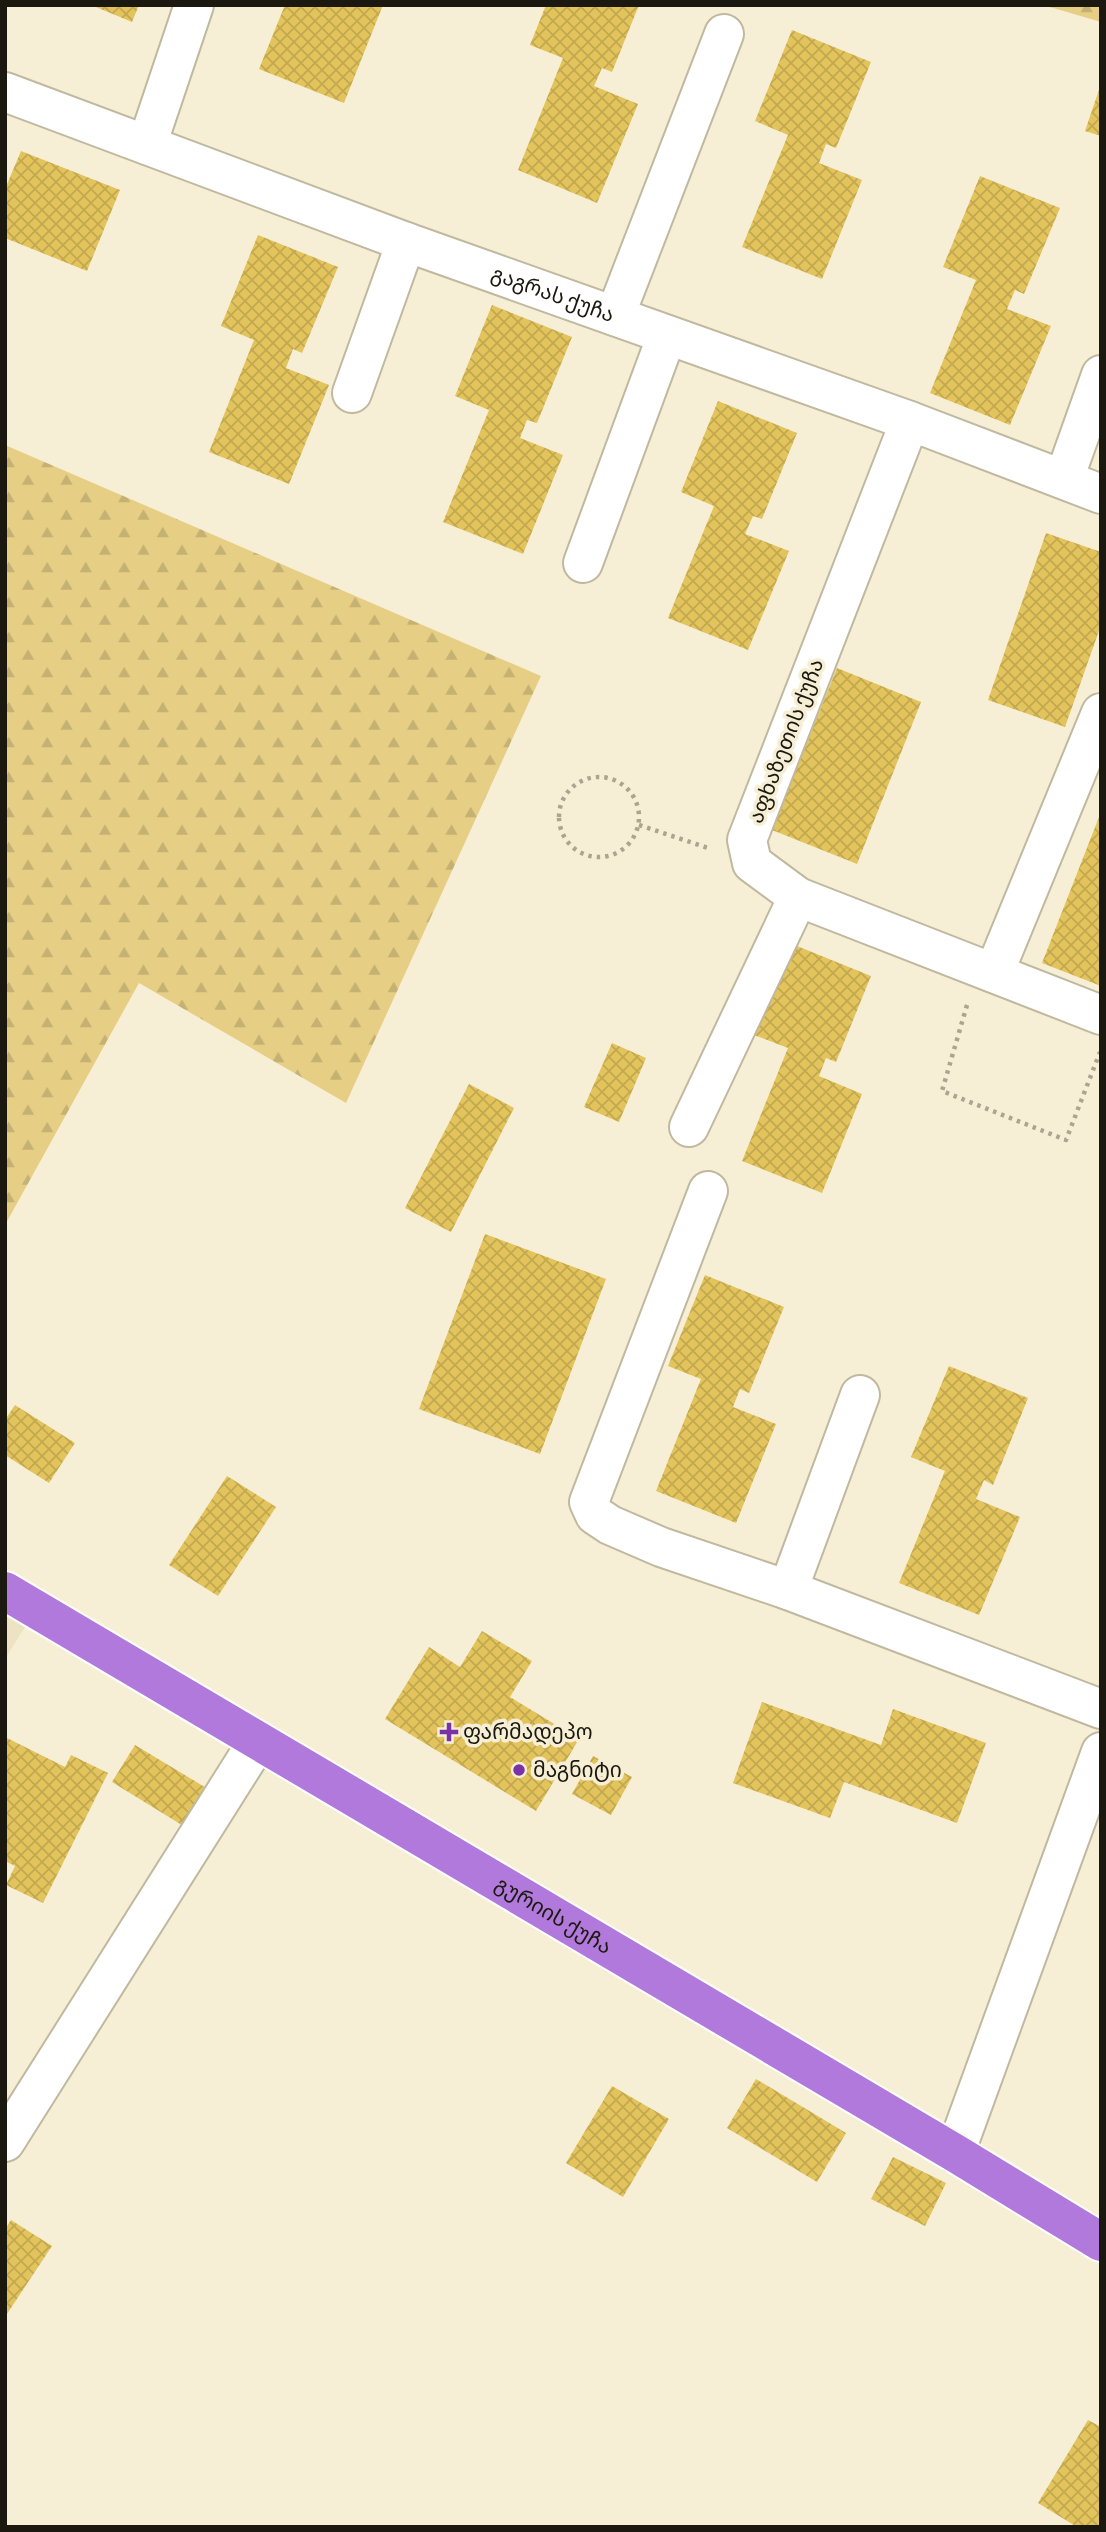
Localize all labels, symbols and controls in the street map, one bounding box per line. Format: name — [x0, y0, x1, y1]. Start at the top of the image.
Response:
street label: გაგრას ქუჩა — [488, 261, 618, 328]
street label: აფხაზეთის ქუჩა — [744, 655, 829, 827]
place label: ფარმადეპო — [463, 1720, 593, 1745]
marker: ფარმადეპო — [441, 1724, 457, 1740]
place label: მაგნიტი — [533, 1758, 622, 1783]
marker: მაგნიტი — [511, 1762, 527, 1778]
street label: გურიის ქუჩა — [490, 1872, 616, 1960]

